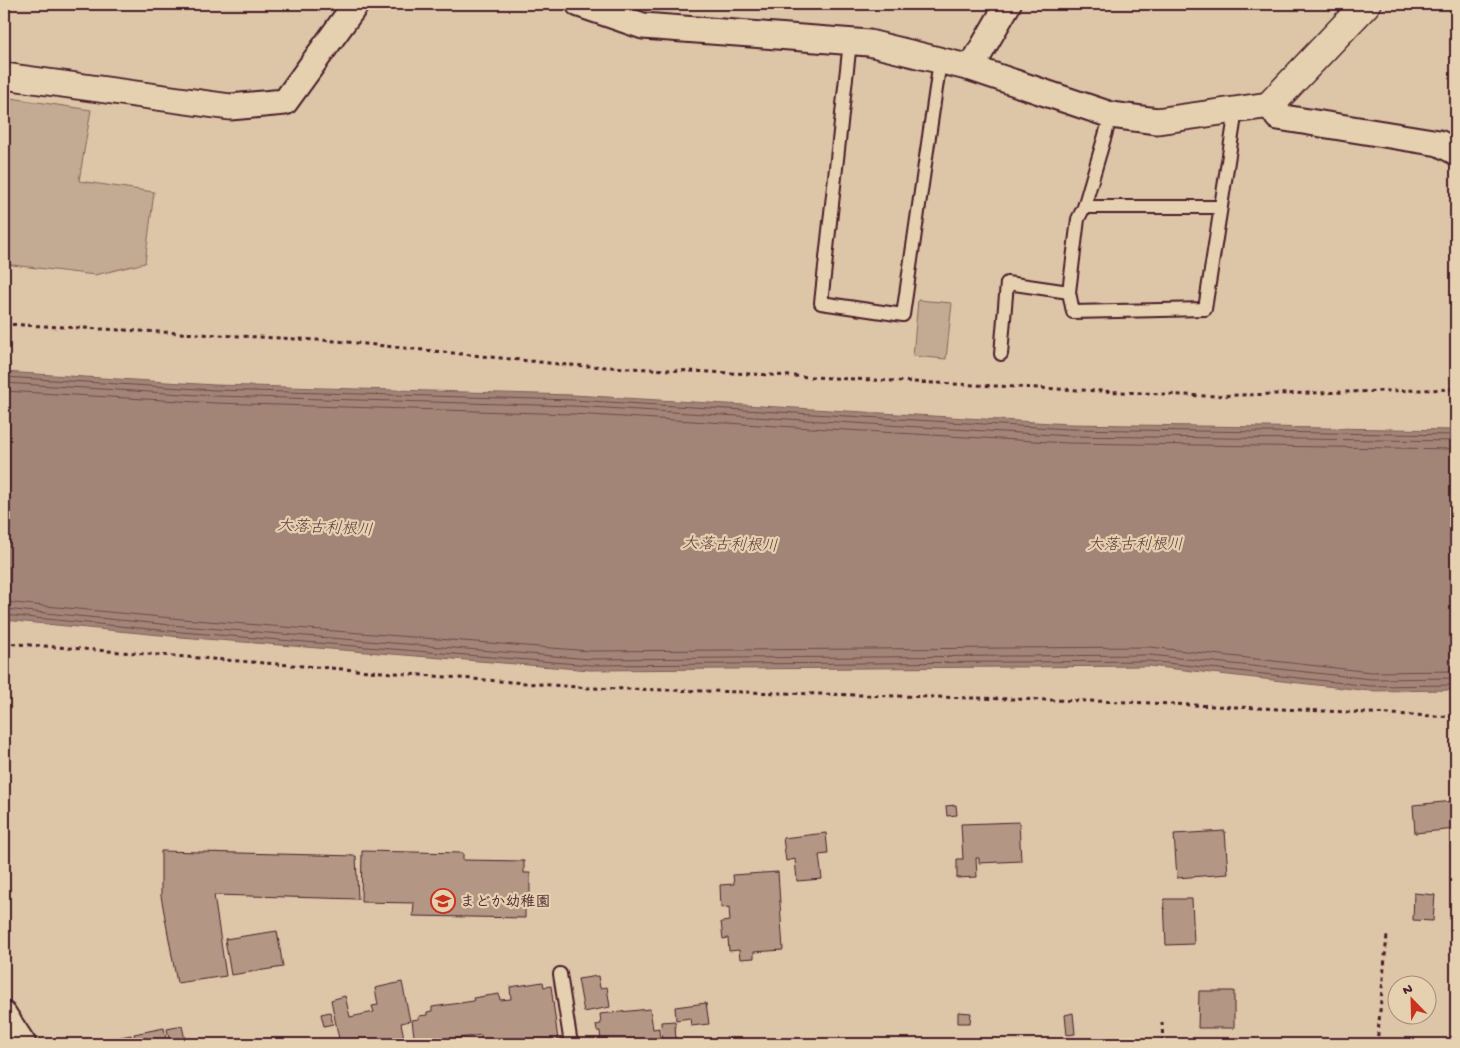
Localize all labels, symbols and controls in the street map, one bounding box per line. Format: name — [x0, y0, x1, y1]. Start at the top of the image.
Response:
water label: 大落古利根川 — [276, 516, 373, 541]
water label: 大落古利根川 — [682, 534, 778, 558]
water label: 大落古利根川 — [1087, 536, 1183, 556]
school or university icon: まどか幼稚園 — [430, 888, 456, 914]
place label: まどか幼稚園 — [460, 893, 551, 912]
north arrow — [1388, 976, 1438, 1026]
text: N — [1400, 981, 1415, 1000]

